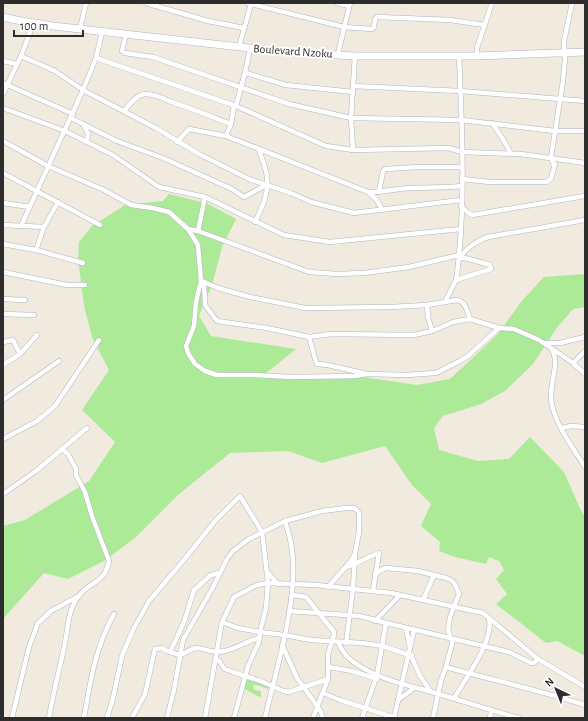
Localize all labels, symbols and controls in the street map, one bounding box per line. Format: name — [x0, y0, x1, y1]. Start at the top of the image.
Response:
scale bar — [14, 12, 83, 38]
text: 100 m — [20, 20, 48, 32]
street label: Boulevard Nzoku — [253, 42, 333, 60]
north arrow — [536, 669, 576, 709]
text: N — [543, 675, 556, 689]

